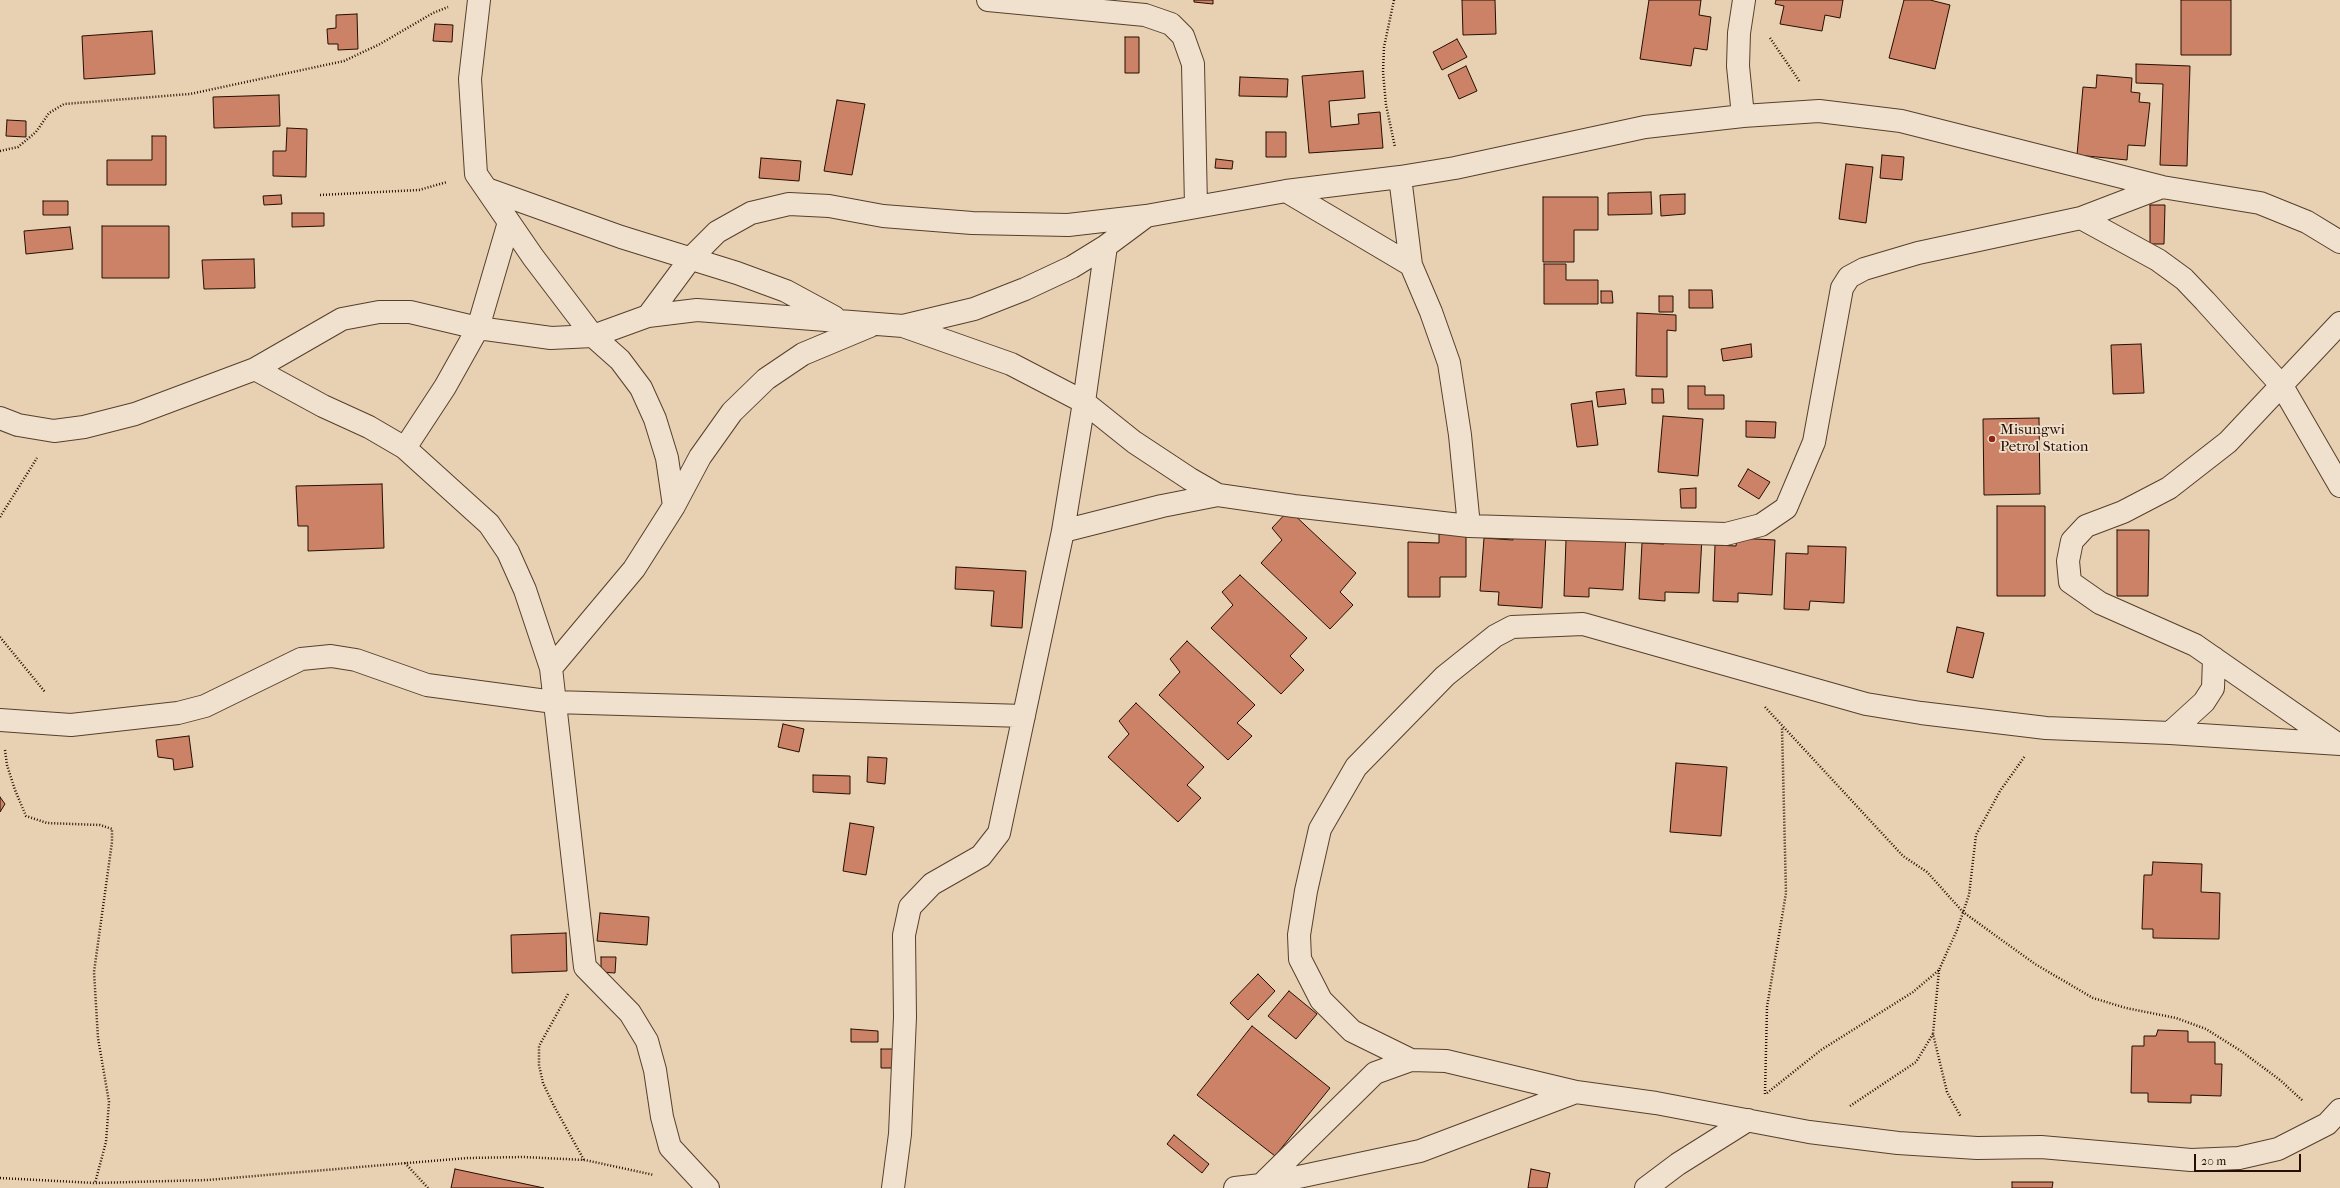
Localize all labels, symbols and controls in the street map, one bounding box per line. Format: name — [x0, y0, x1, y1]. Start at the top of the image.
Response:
place label: Misungwi Petrol Station — [2000, 421, 2089, 456]
marker: Misungwi Petrol Station — [1987, 434, 1997, 444]
scale bar — [2196, 1146, 2303, 1172]
text: 20 m — [2201, 1154, 2226, 1168]

